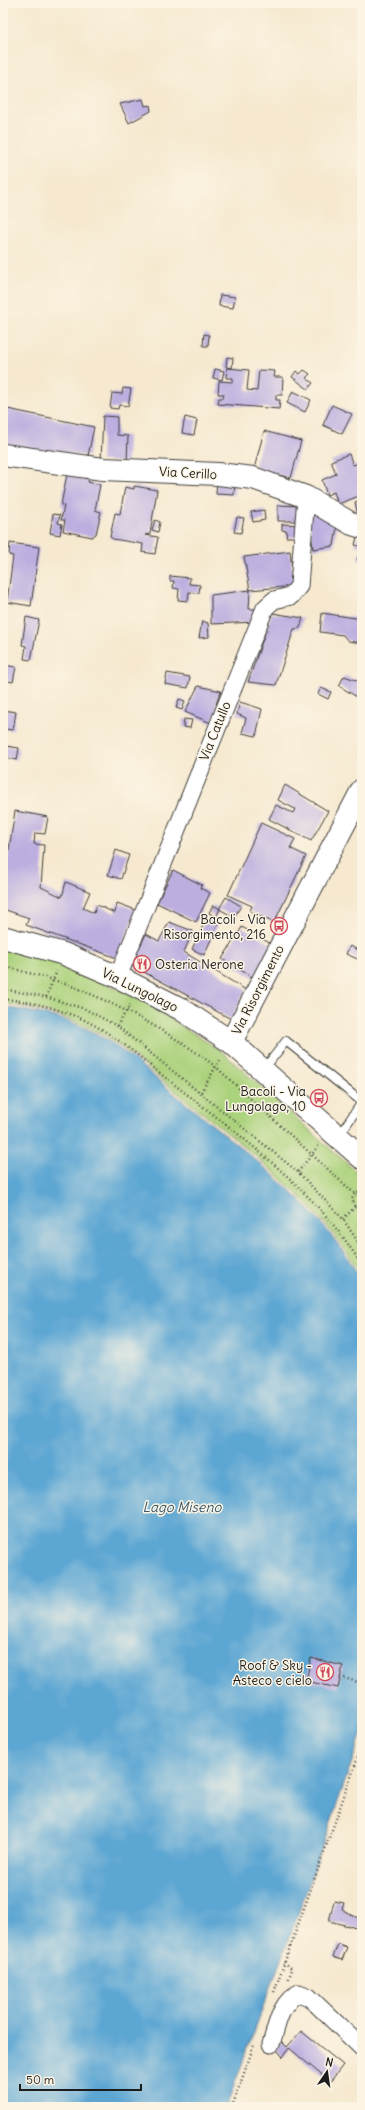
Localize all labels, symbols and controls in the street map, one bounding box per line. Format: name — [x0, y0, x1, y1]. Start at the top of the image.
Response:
street label: Via Cerillo — [159, 463, 217, 483]
street label: Via Catullo — [195, 699, 235, 763]
place label: Bacoli - Via Risorgimento, 216 — [163, 911, 266, 943]
bus stop icon: Bacoli - Via Risorgimento, 216 — [269, 916, 289, 936]
street label: Via Risorgimento — [228, 942, 288, 1038]
restaurant icon: Osteria Nerone — [132, 954, 152, 974]
place label: Osteria Nerone — [155, 956, 244, 973]
street label: Via Lungolago — [99, 964, 181, 1016]
place label: Bacoli - Via Lungolago, 10 — [225, 1083, 306, 1115]
bus stop icon: Bacoli - Via Lungolago, 10 — [309, 1088, 329, 1108]
water label: Lago Miseno — [143, 1498, 223, 1516]
place label: Roof & Sky - Asteco e cielo — [233, 1657, 312, 1689]
restaurant icon: Roof & Sky - Asteco e cielo — [315, 1662, 335, 1682]
north arrow — [307, 2052, 347, 2092]
text: N — [324, 2055, 335, 2070]
scale bar — [20, 2066, 141, 2092]
text: 50 m — [26, 2072, 55, 2087]

